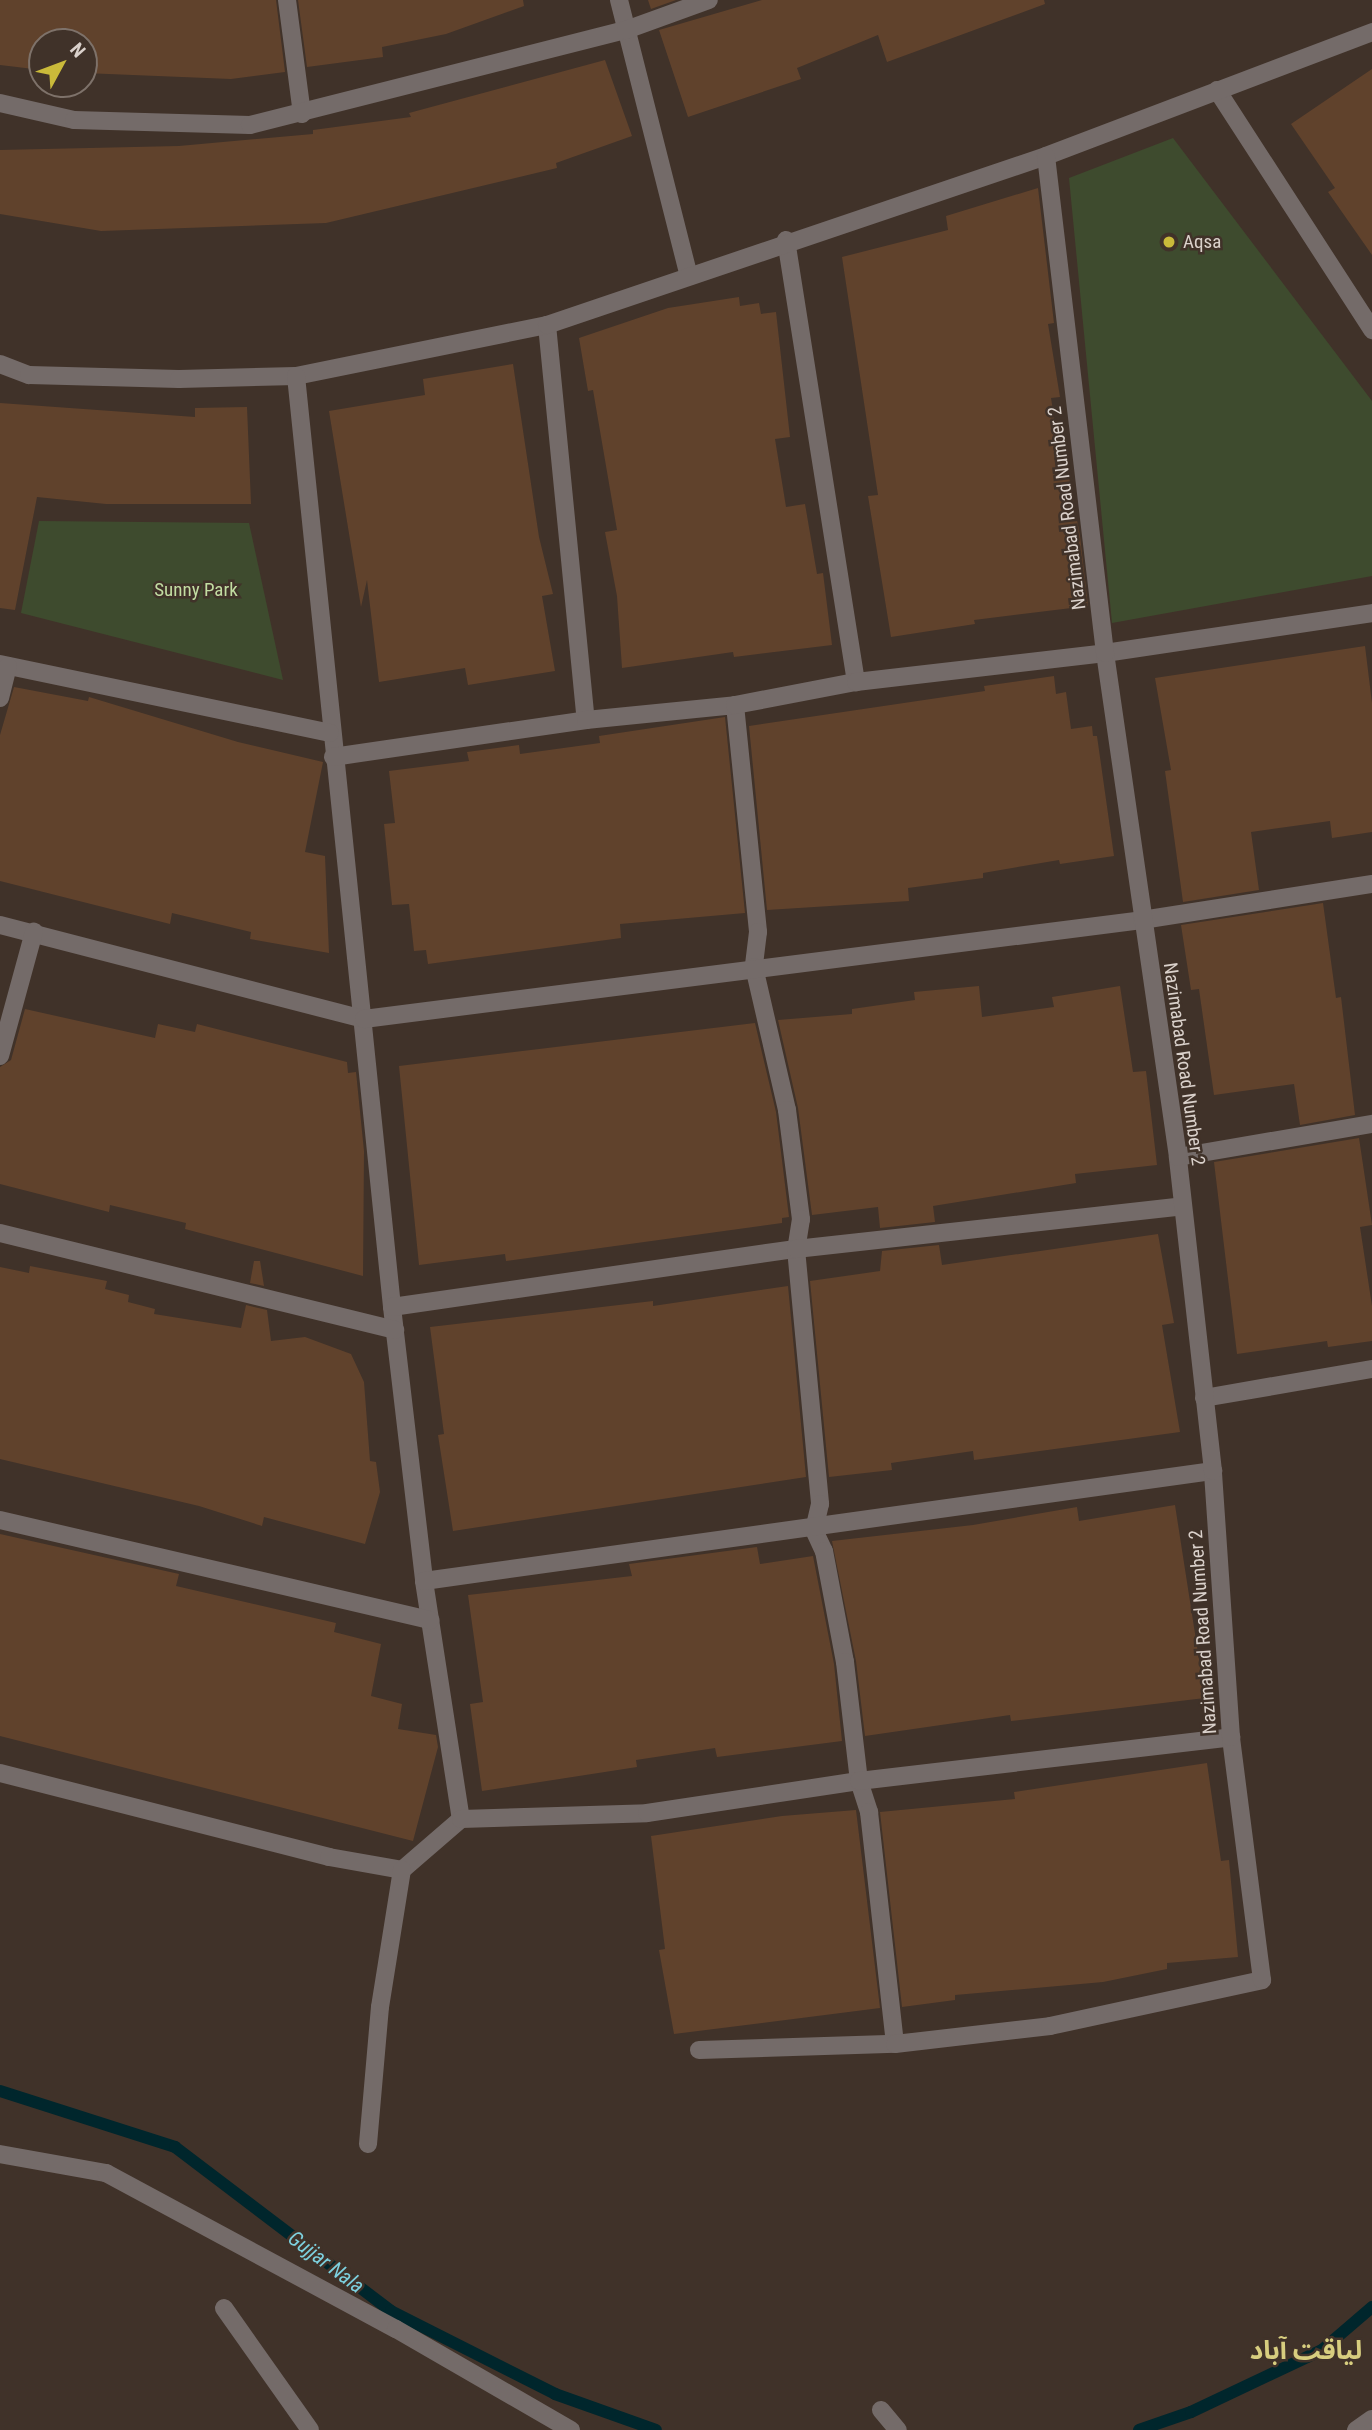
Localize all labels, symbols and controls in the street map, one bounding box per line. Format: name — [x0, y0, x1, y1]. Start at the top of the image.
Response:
north arrow — [28, 28, 98, 98]
text: N — [65, 38, 90, 62]
place label: Aqsa — [1183, 231, 1221, 253]
marker: Aqsa — [1161, 234, 1177, 250]
street label: Nazimabad Road Number 2 — [1043, 405, 1091, 611]
park label: Sunny Park — [154, 579, 238, 601]
street label: Nazimabad Road Number 2 — [1158, 961, 1210, 1167]
street label: Nazimabad Road Number 2 — [1184, 1529, 1222, 1735]
water label: Gujjar Nala — [283, 2225, 369, 2299]
district label: لياقت آباد — [1250, 2335, 1362, 2367]

